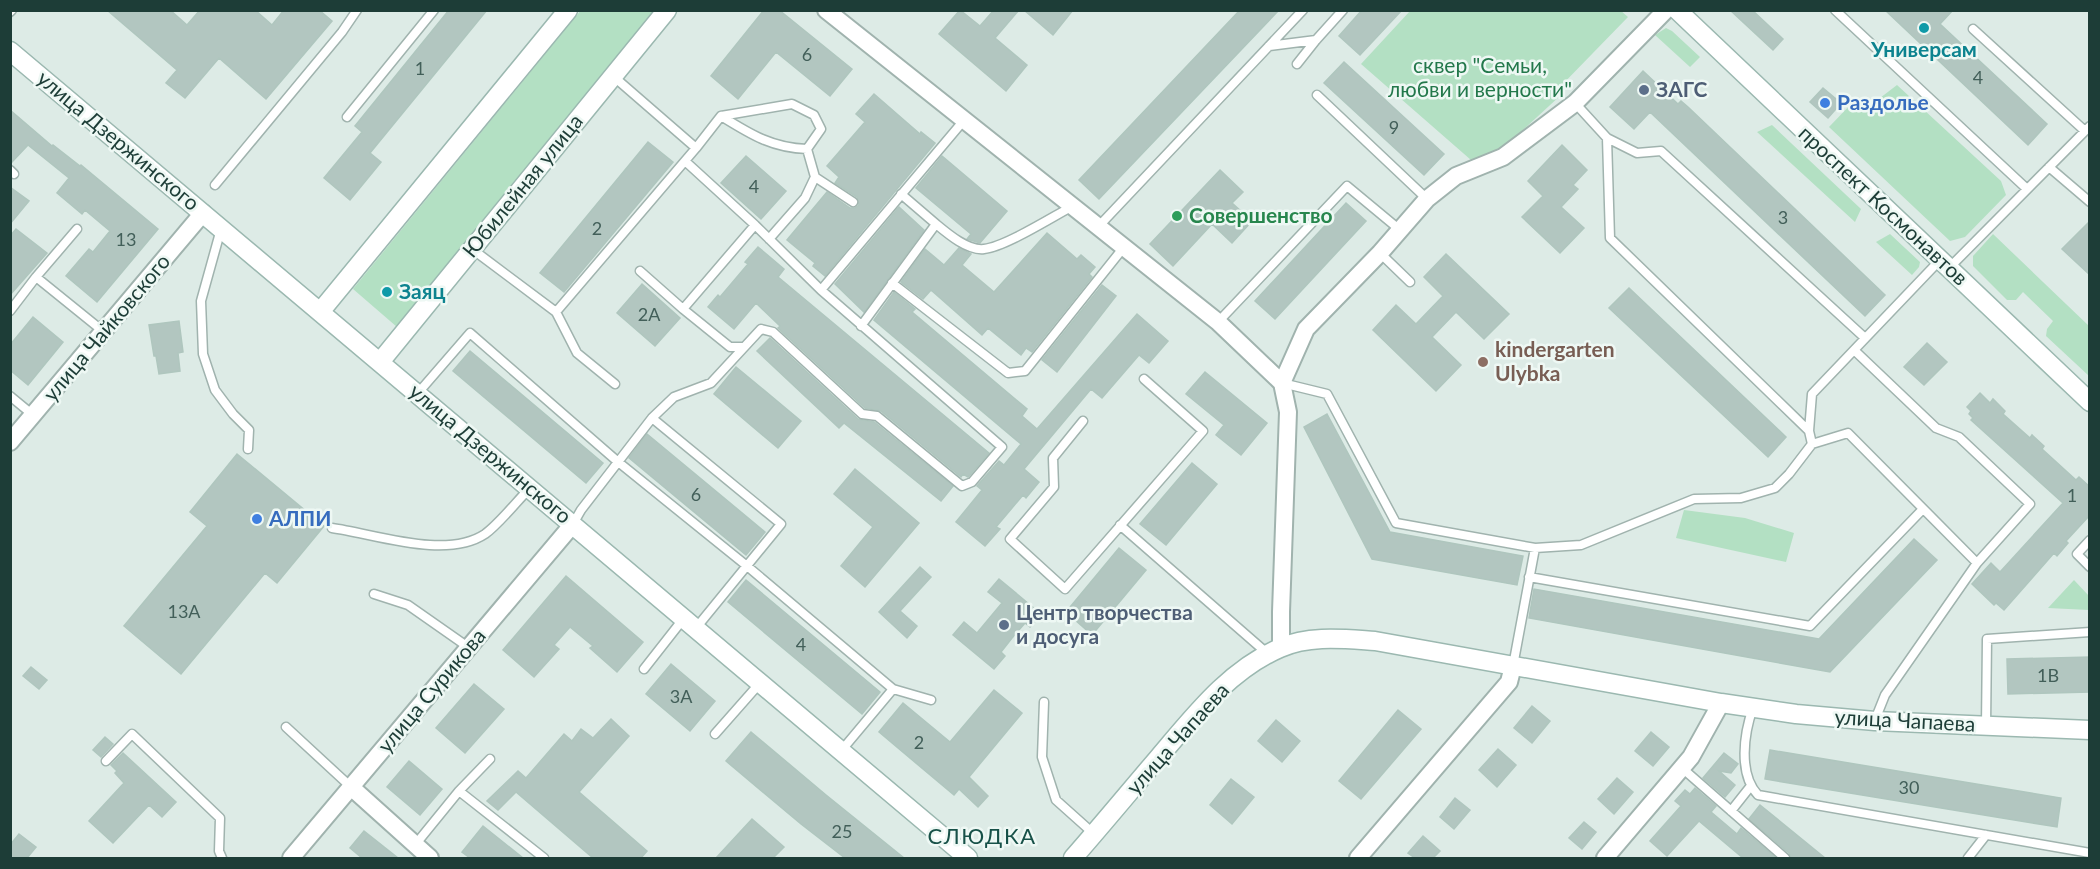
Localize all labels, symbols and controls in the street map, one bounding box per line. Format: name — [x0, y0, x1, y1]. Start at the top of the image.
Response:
marker: Универсам — [1917, 21, 1931, 35]
place label: Универсам — [1870, 36, 1977, 61]
house number: 6 — [802, 43, 812, 65]
park label: сквер "Семьи, любви и верности" — [1388, 52, 1572, 101]
house number: 1 — [415, 57, 425, 79]
street label: улица Дзержинского — [33, 65, 205, 215]
house number: 4 — [1973, 66, 1983, 88]
place label: ЗАГС — [1656, 76, 1707, 101]
marker: ЗАГС — [1637, 83, 1651, 97]
place label: Раздолье — [1837, 89, 1929, 114]
marker: Раздолье — [1818, 96, 1832, 110]
street label: Юбилейная улица — [456, 108, 587, 262]
house number: 9 — [1389, 116, 1399, 138]
street label: проспект Космонавтов — [1794, 120, 1974, 290]
house number: 4 — [749, 175, 759, 197]
place label: Совершенство — [1189, 202, 1333, 227]
house number: 3 — [1778, 206, 1788, 228]
marker: Совершенство — [1170, 209, 1184, 223]
house number: 2 — [592, 217, 602, 239]
house number: 13 — [116, 228, 136, 250]
street label: улица Чайковского — [37, 248, 175, 406]
place label: Заяц — [399, 278, 445, 303]
marker: Заяц — [380, 285, 394, 299]
house number: 2А — [638, 303, 661, 325]
place label: kindergarten Ulybka — [1495, 336, 1615, 385]
marker: kindergarten Ulybka — [1476, 355, 1490, 369]
street label: улица Дзержинского — [405, 378, 577, 528]
house number: 6 — [691, 483, 701, 505]
house number: 1 — [2067, 484, 2077, 506]
place label: АЛПИ — [268, 505, 331, 530]
marker: АЛПИ — [250, 512, 264, 526]
place label: Центр творчества и досуга — [1016, 599, 1193, 648]
house number: 13А — [167, 600, 201, 622]
marker: Центр творчества и досуга — [997, 618, 1011, 632]
street label: улица Сурикова — [372, 623, 490, 757]
house number: 4 — [796, 633, 806, 655]
house number: 1В — [2037, 664, 2059, 686]
street label: улица Чапаева — [1120, 677, 1233, 799]
house number: 3А — [670, 685, 693, 707]
street label: улица Чапаева — [1834, 703, 1976, 736]
house number: 2 — [914, 731, 924, 753]
house number: 30 — [1899, 776, 1919, 798]
house number: 25 — [832, 820, 852, 842]
district label: СЛЮДКА — [928, 822, 1036, 849]

